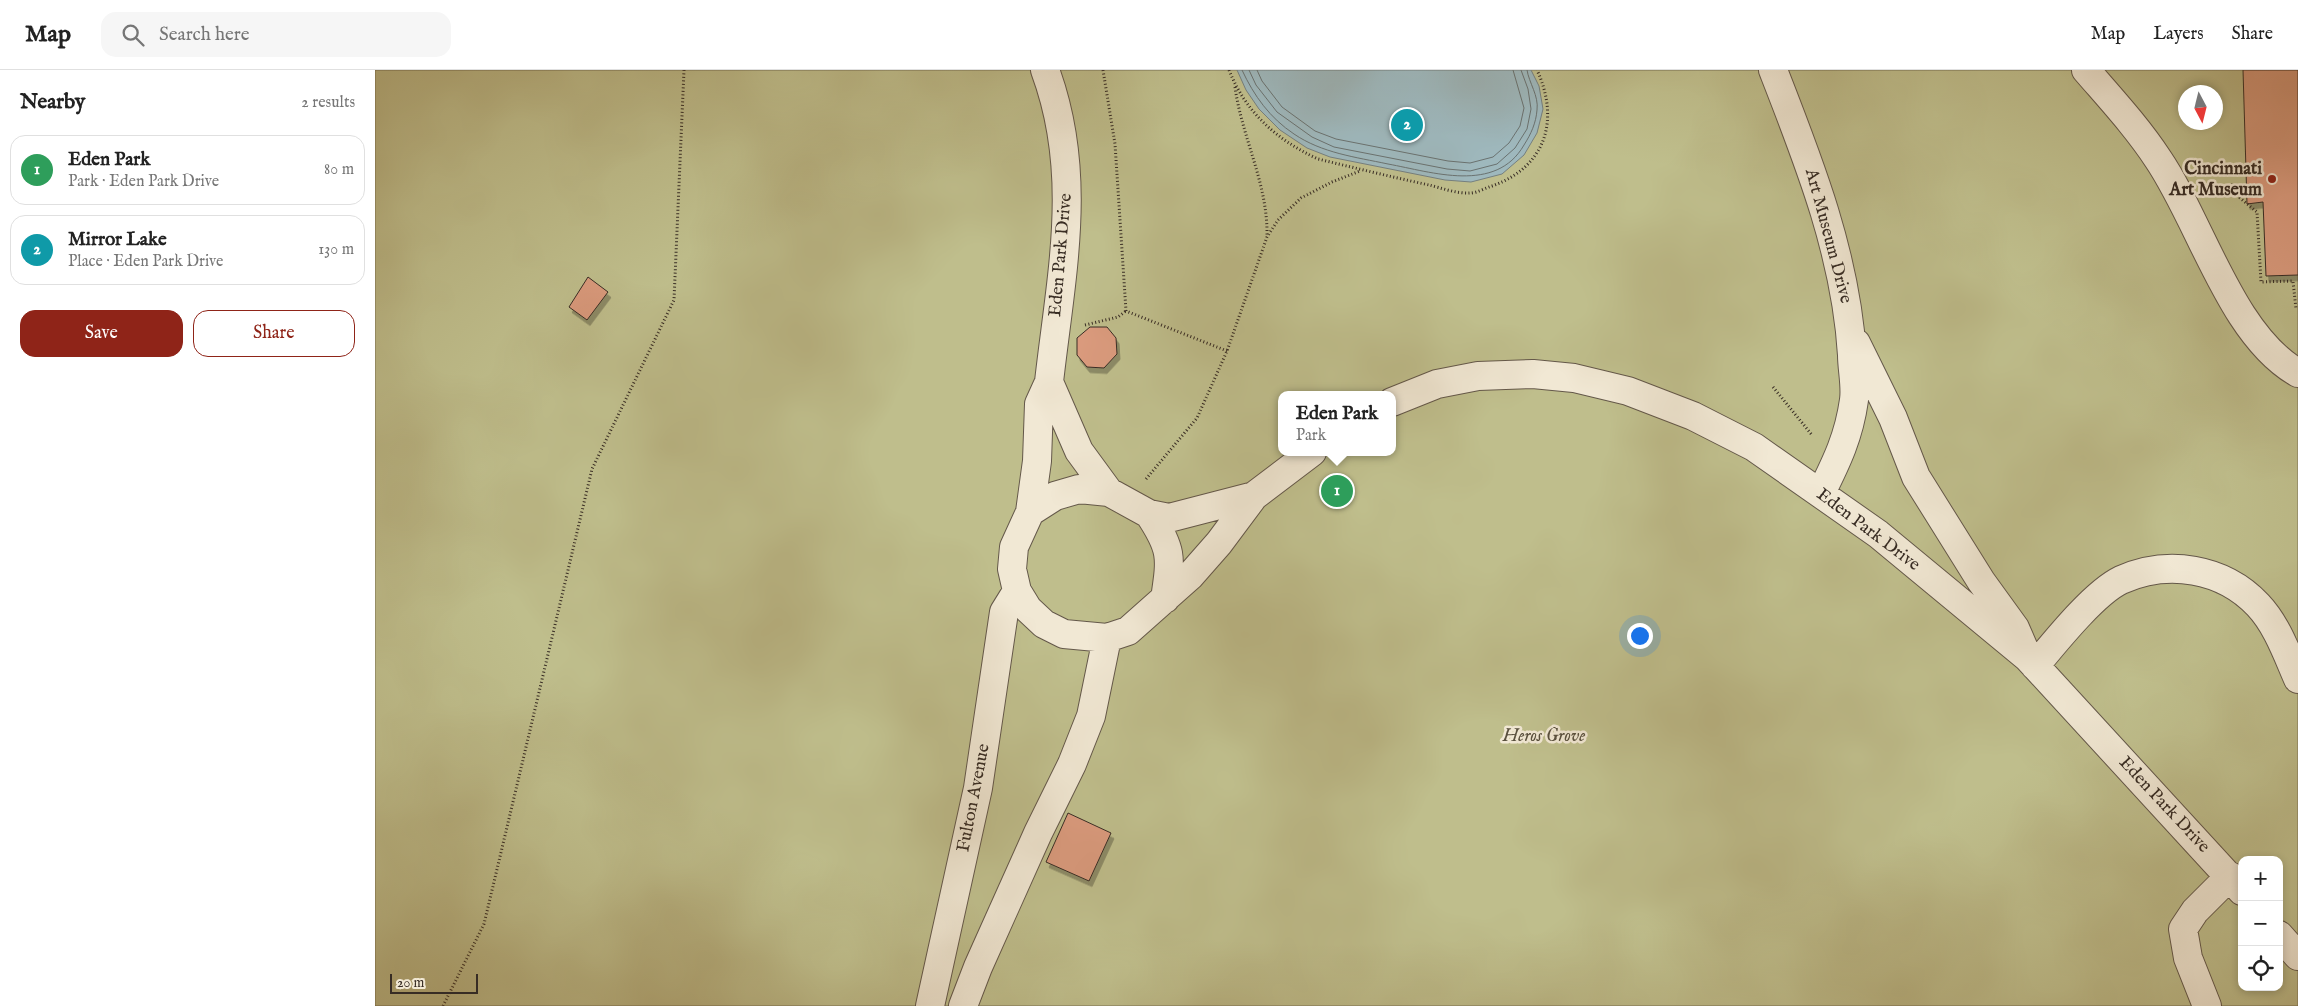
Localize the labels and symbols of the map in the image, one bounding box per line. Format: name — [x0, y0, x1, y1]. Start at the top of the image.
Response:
north arrow — [2178, 85, 2223, 130]
pin: 2 — [1391, 106, 1423, 144]
place label: Cincinnati Art Museum — [2168, 158, 2262, 202]
street label: Art Museum Drive — [1799, 165, 1857, 306]
marker: Cincinnati Art Museum — [2266, 173, 2278, 185]
street label: Eden Park Drive — [1044, 192, 1078, 318]
pin: 1 — [1321, 472, 1353, 510]
street label: Eden Park Drive — [1812, 484, 1924, 576]
your location — [1627, 623, 1653, 649]
park label: Heros Grove — [1502, 725, 1585, 748]
street label: Fulton Avenue — [952, 742, 996, 854]
street label: Eden Park Drive — [2113, 752, 2215, 858]
scale bar — [390, 971, 477, 994]

